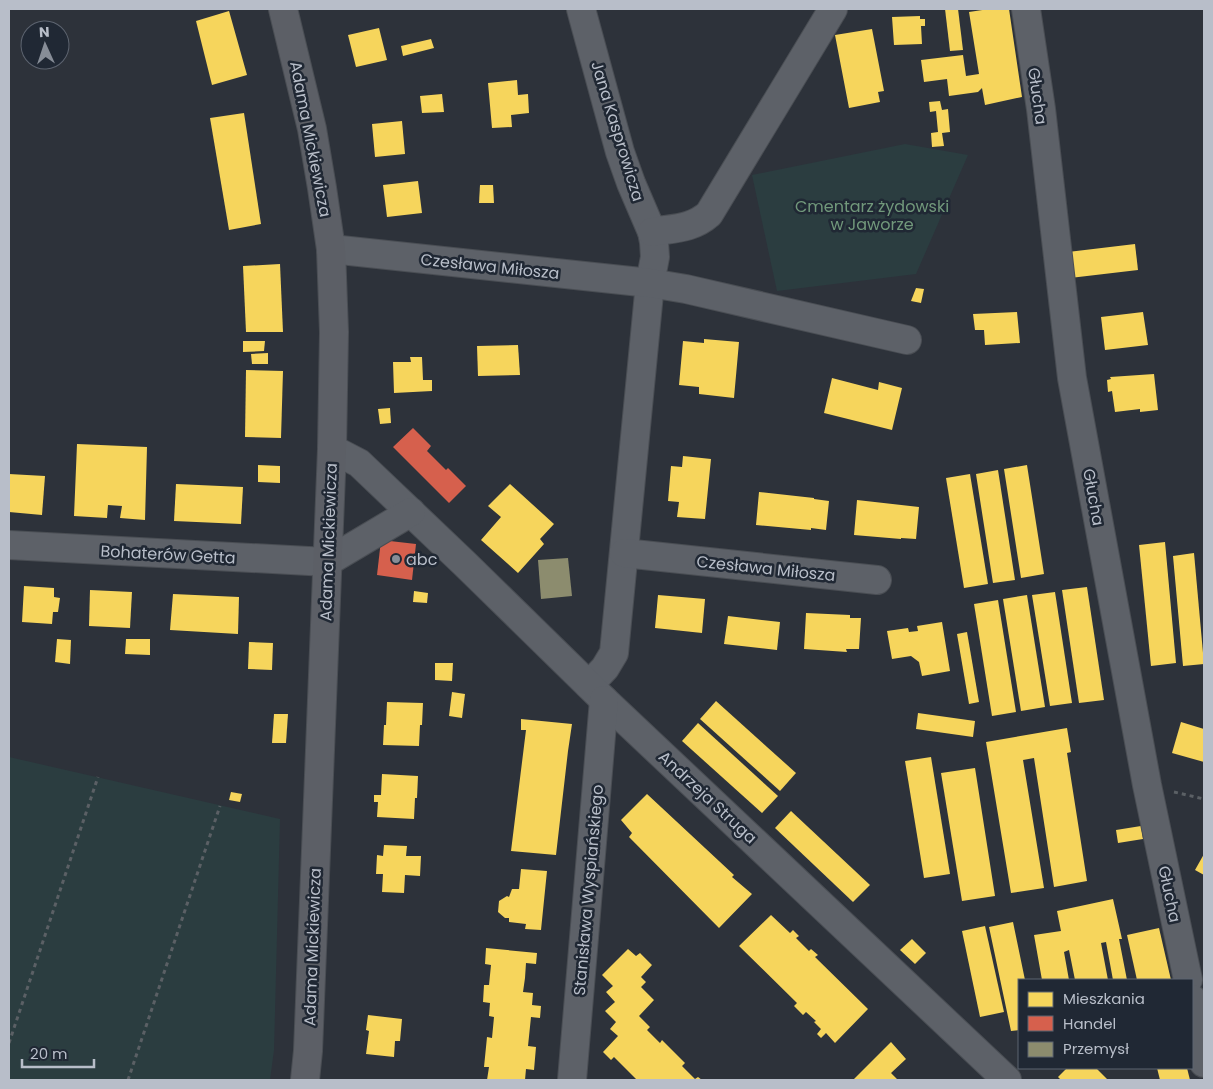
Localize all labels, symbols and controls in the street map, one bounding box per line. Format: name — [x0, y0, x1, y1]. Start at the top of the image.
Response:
north arrow — [20, 20, 70, 70]
text: N — [39, 22, 50, 42]
street label: Jana Kasprowicza — [585, 58, 650, 204]
street label: Adama Mickiewicza — [284, 59, 337, 219]
street label: Głucha — [1022, 66, 1053, 126]
park label: Cmentarz żydowski w Jaworze — [795, 195, 949, 236]
street label: Czesława Miłosza — [419, 248, 560, 285]
street label: Adama Mickiewicza — [314, 462, 343, 622]
street label: Głucha — [1077, 467, 1110, 527]
street label: Bohaterów Getta — [100, 539, 236, 570]
place label: abc — [406, 548, 438, 571]
street label: Czesława Miłosza — [695, 550, 836, 587]
marker: abc — [390, 553, 402, 565]
street label: Andrzeja Struga — [653, 746, 762, 849]
street label: Stanisława Wyspiańskiego — [568, 783, 609, 997]
street label: Głucha — [1152, 864, 1187, 925]
street label: Adama Mickiewicza — [298, 867, 327, 1027]
legend — [1018, 979, 1193, 1069]
text: Mieszkania — [1063, 988, 1145, 1009]
text: Handel — [1063, 1013, 1116, 1034]
scale bar — [22, 1036, 95, 1068]
text: Przemysł — [1063, 1038, 1129, 1059]
text: 20 m — [30, 1043, 68, 1064]

